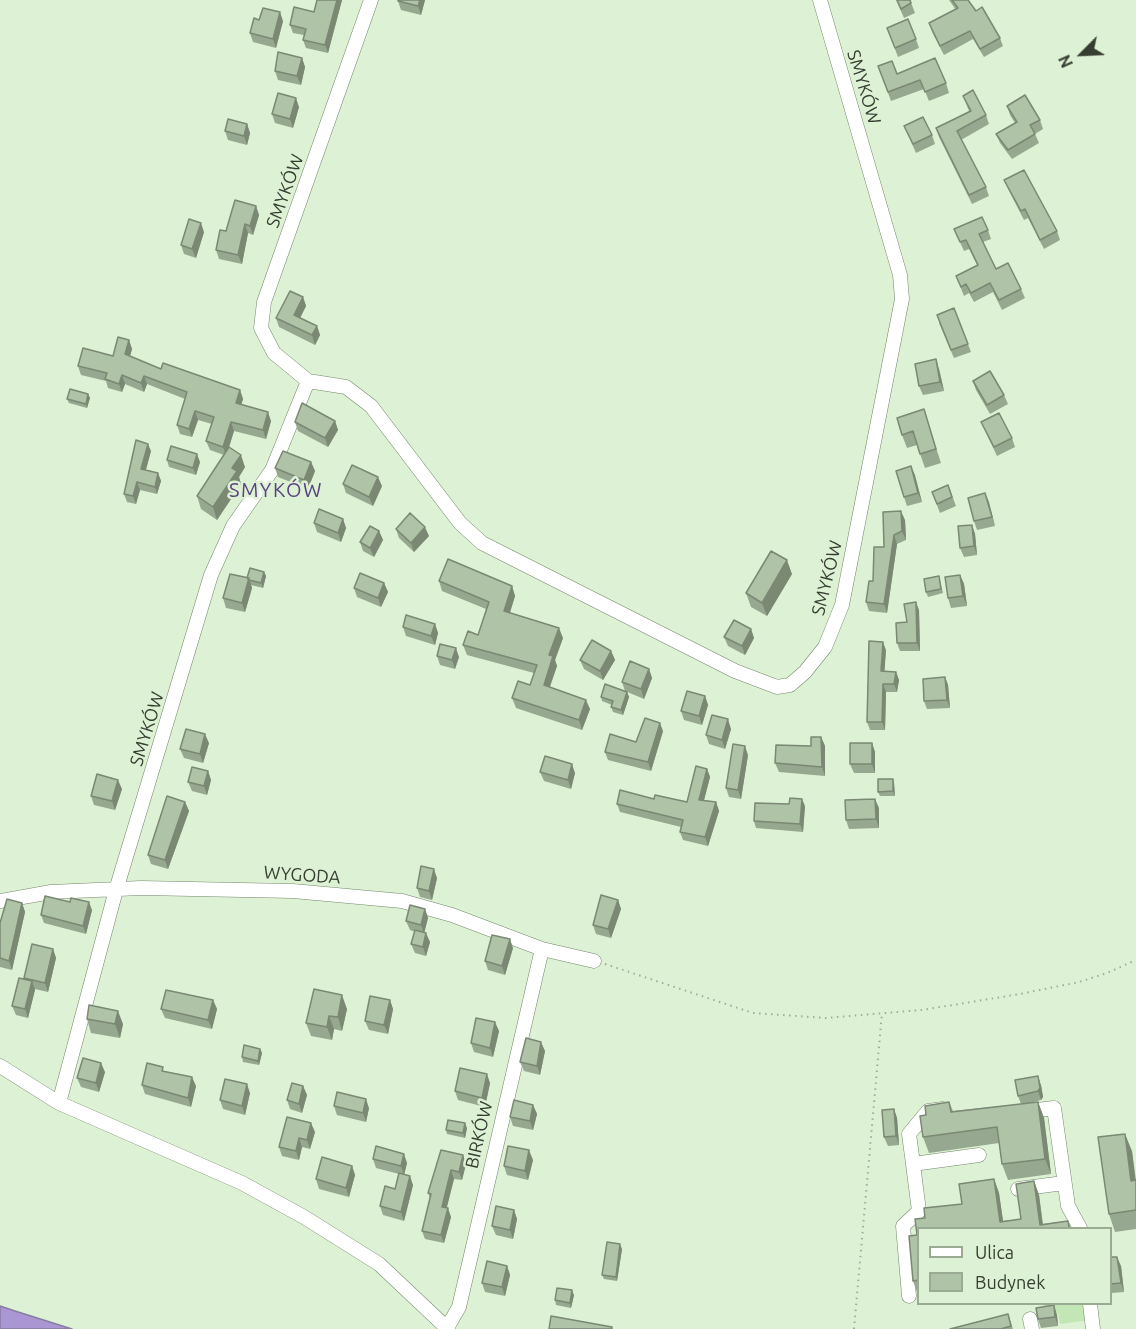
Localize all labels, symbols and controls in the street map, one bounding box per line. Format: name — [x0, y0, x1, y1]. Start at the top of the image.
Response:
north arrow — [1052, 24, 1112, 84]
street label: SMYKÓW — [842, 47, 886, 127]
text: N — [1055, 52, 1076, 70]
street label: SMYKÓW — [262, 151, 308, 231]
district label: SMYKÓW — [229, 478, 323, 502]
street label: SMYKÓW — [807, 538, 847, 618]
street label: SMYKÓW — [125, 689, 169, 769]
street label: WYGODA — [263, 862, 341, 888]
street label: BIRKÓW — [461, 1099, 497, 1171]
legend — [917, 1227, 1112, 1305]
text: Ulica — [975, 1242, 1014, 1262]
text: Budynek — [975, 1272, 1045, 1292]

